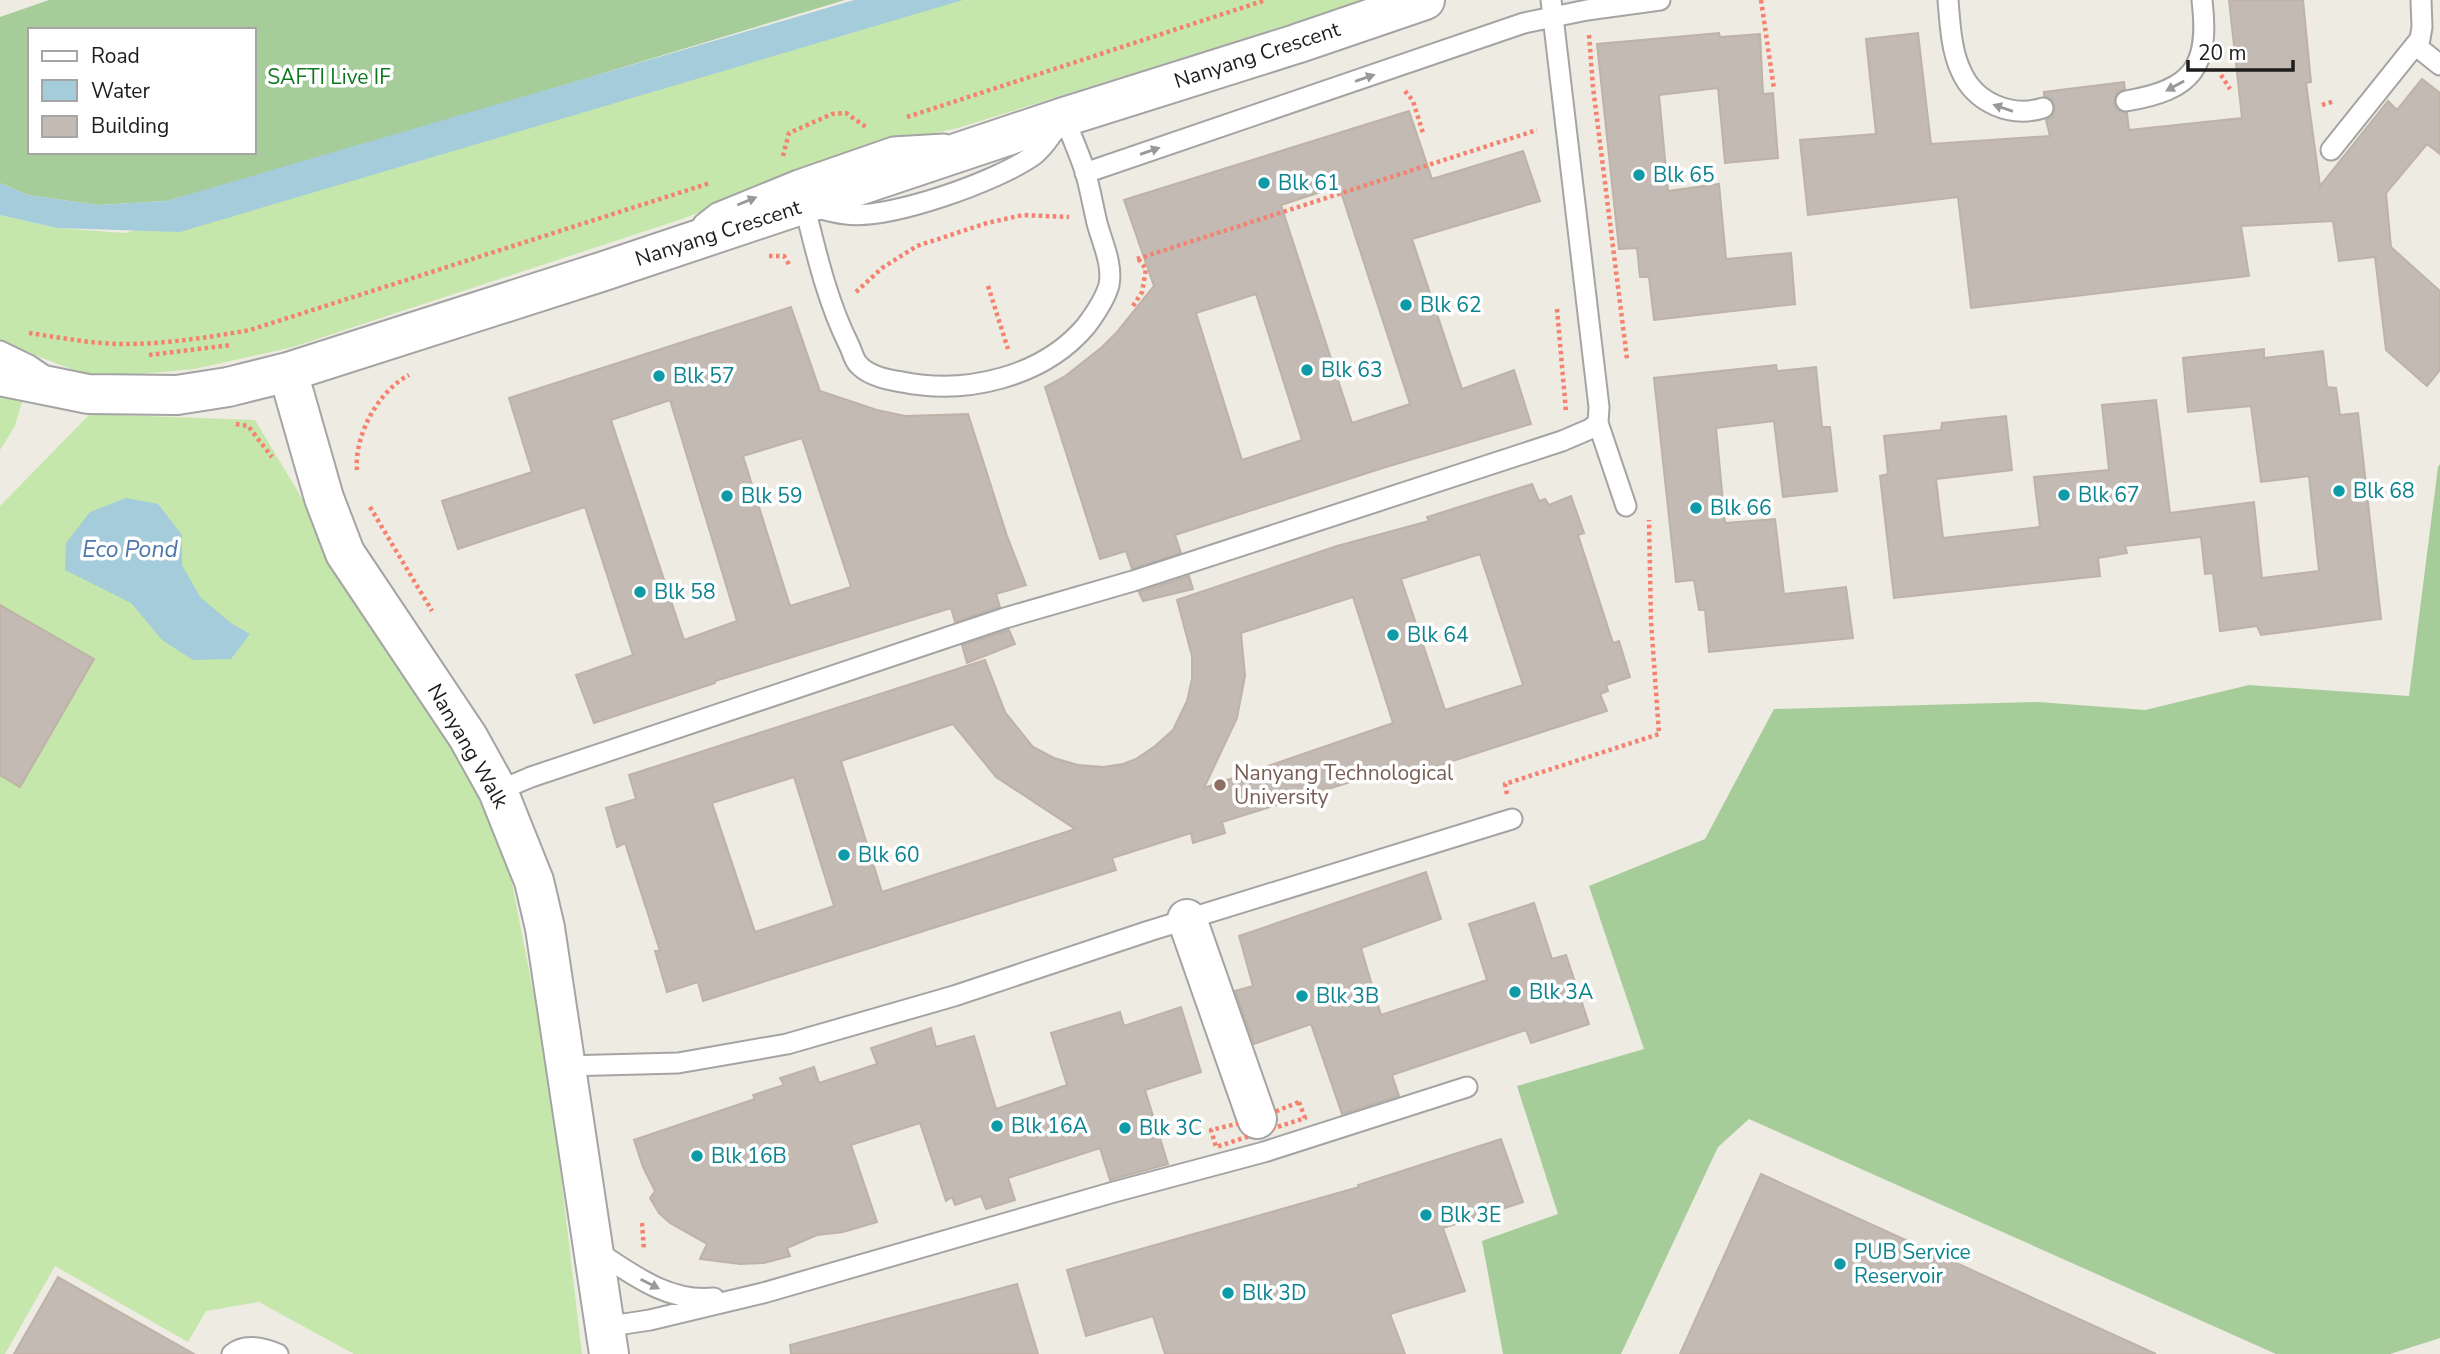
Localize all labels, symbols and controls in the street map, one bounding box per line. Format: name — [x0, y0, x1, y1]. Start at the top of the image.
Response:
street label: Nanyang Crescent — [1171, 15, 1344, 95]
legend — [28, 28, 256, 154]
scale bar — [2188, 28, 2293, 72]
text: 20 m — [2198, 39, 2247, 67]
text: Road — [91, 42, 140, 70]
park label: SAFTI Live IF — [267, 63, 391, 91]
one-way arrow — [1355, 73, 1376, 83]
text: Water — [91, 77, 150, 105]
one-way arrow — [2166, 80, 2185, 92]
one-way arrow — [1992, 102, 2013, 112]
text: Building — [91, 112, 169, 140]
one-way arrow — [1139, 145, 1160, 156]
place label: Blk 65 — [1653, 161, 1715, 189]
marker: Blk 65 — [1631, 167, 1647, 183]
place label: Blk 61 — [1278, 169, 1340, 197]
marker: Blk 61 — [1256, 175, 1272, 191]
street label: Nanyang Crescent — [632, 193, 805, 273]
one-way arrow — [737, 195, 757, 207]
place label: Blk 62 — [1420, 291, 1482, 319]
marker: Blk 62 — [1398, 297, 1414, 313]
place label: Blk 63 — [1321, 356, 1383, 384]
place label: Blk 57 — [673, 362, 735, 390]
marker: Blk 63 — [1299, 362, 1315, 378]
marker: Blk 57 — [651, 368, 667, 384]
place label: Blk 68 — [2353, 477, 2415, 505]
place label: Blk 67 — [2078, 481, 2140, 509]
place label: Blk 59 — [741, 482, 803, 510]
marker: Blk 68 — [2331, 483, 2347, 499]
marker: Blk 67 — [2056, 487, 2072, 503]
marker: Blk 59 — [719, 488, 735, 504]
place label: Blk 66 — [1710, 494, 1772, 522]
marker: Blk 66 — [1688, 500, 1704, 516]
water label: Eco Pond — [82, 534, 178, 565]
place label: Blk 58 — [654, 578, 716, 606]
marker: Blk 58 — [632, 584, 648, 600]
place label: Blk 64 — [1407, 621, 1469, 649]
marker: Blk 64 — [1385, 627, 1401, 643]
street label: Nanyang Walk — [421, 679, 515, 814]
place label: Nanyang Technological University — [1234, 759, 1454, 811]
marker: Nanyang Technological University — [1212, 777, 1228, 793]
place label: Blk 60 — [858, 841, 920, 869]
marker: Blk 60 — [836, 847, 852, 863]
place label: Blk 3A — [1529, 978, 1593, 1006]
place label: Blk 3B — [1316, 982, 1379, 1010]
marker: Blk 3A — [1507, 984, 1523, 1000]
marker: Blk 3B — [1294, 988, 1310, 1004]
place label: Blk 16A — [1011, 1112, 1088, 1140]
place label: Blk 3C — [1139, 1114, 1202, 1142]
marker: Blk 16A — [989, 1118, 1005, 1134]
marker: Blk 3C — [1117, 1120, 1133, 1136]
place label: Blk 16B — [711, 1142, 787, 1170]
marker: Blk 16B — [689, 1148, 705, 1164]
place label: Blk 3E — [1440, 1201, 1501, 1229]
marker: Blk 3E — [1418, 1207, 1434, 1223]
place label: PUB Service Reservoir — [1854, 1238, 1971, 1290]
marker: PUB Service Reservoir — [1832, 1256, 1848, 1272]
one-way arrow — [640, 1278, 660, 1289]
place label: Blk 3D — [1242, 1279, 1307, 1307]
marker: Blk 3D — [1220, 1285, 1236, 1301]

